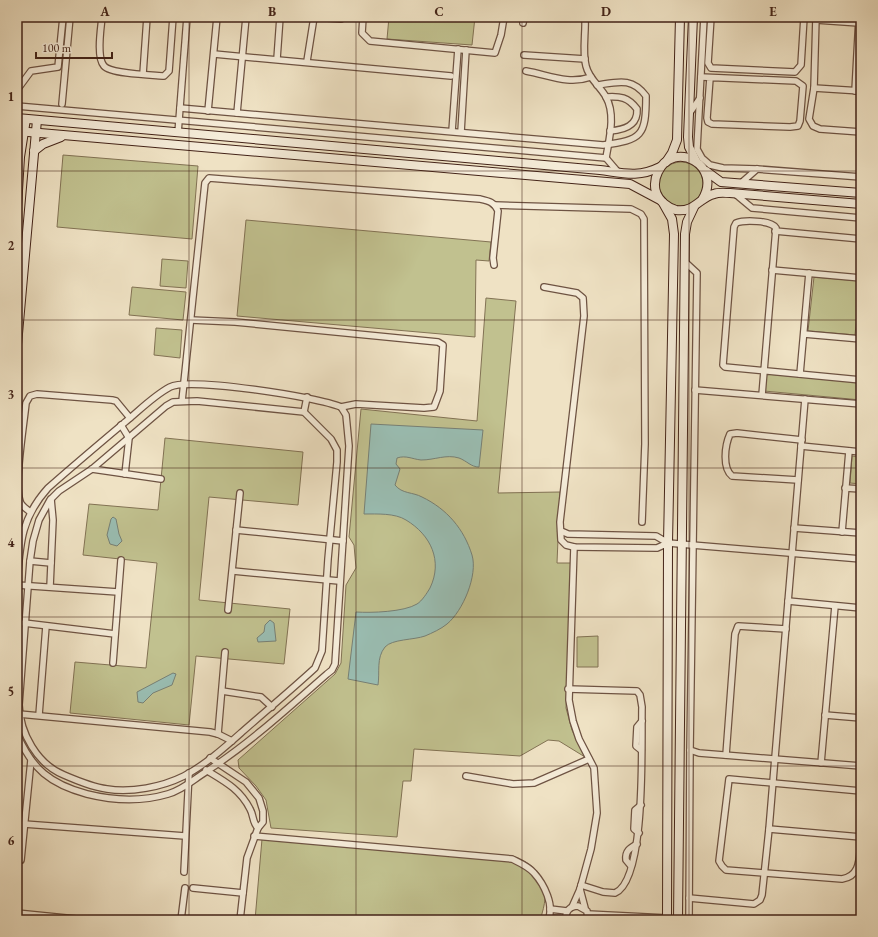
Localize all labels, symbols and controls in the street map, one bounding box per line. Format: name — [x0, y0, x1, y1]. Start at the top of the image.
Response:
text: A — [99, 3, 110, 20]
text: B — [268, 3, 276, 20]
text: C — [434, 3, 444, 20]
text: D — [601, 3, 611, 20]
text: E — [769, 3, 777, 20]
scale bar — [36, 34, 112, 60]
text: 100 m — [42, 40, 72, 56]
text: 1 — [8, 88, 15, 105]
text: 2 — [8, 237, 15, 254]
text: 3 — [8, 386, 15, 403]
text: 4 — [8, 534, 15, 551]
text: 5 — [8, 683, 14, 700]
text: 6 — [8, 832, 15, 849]

